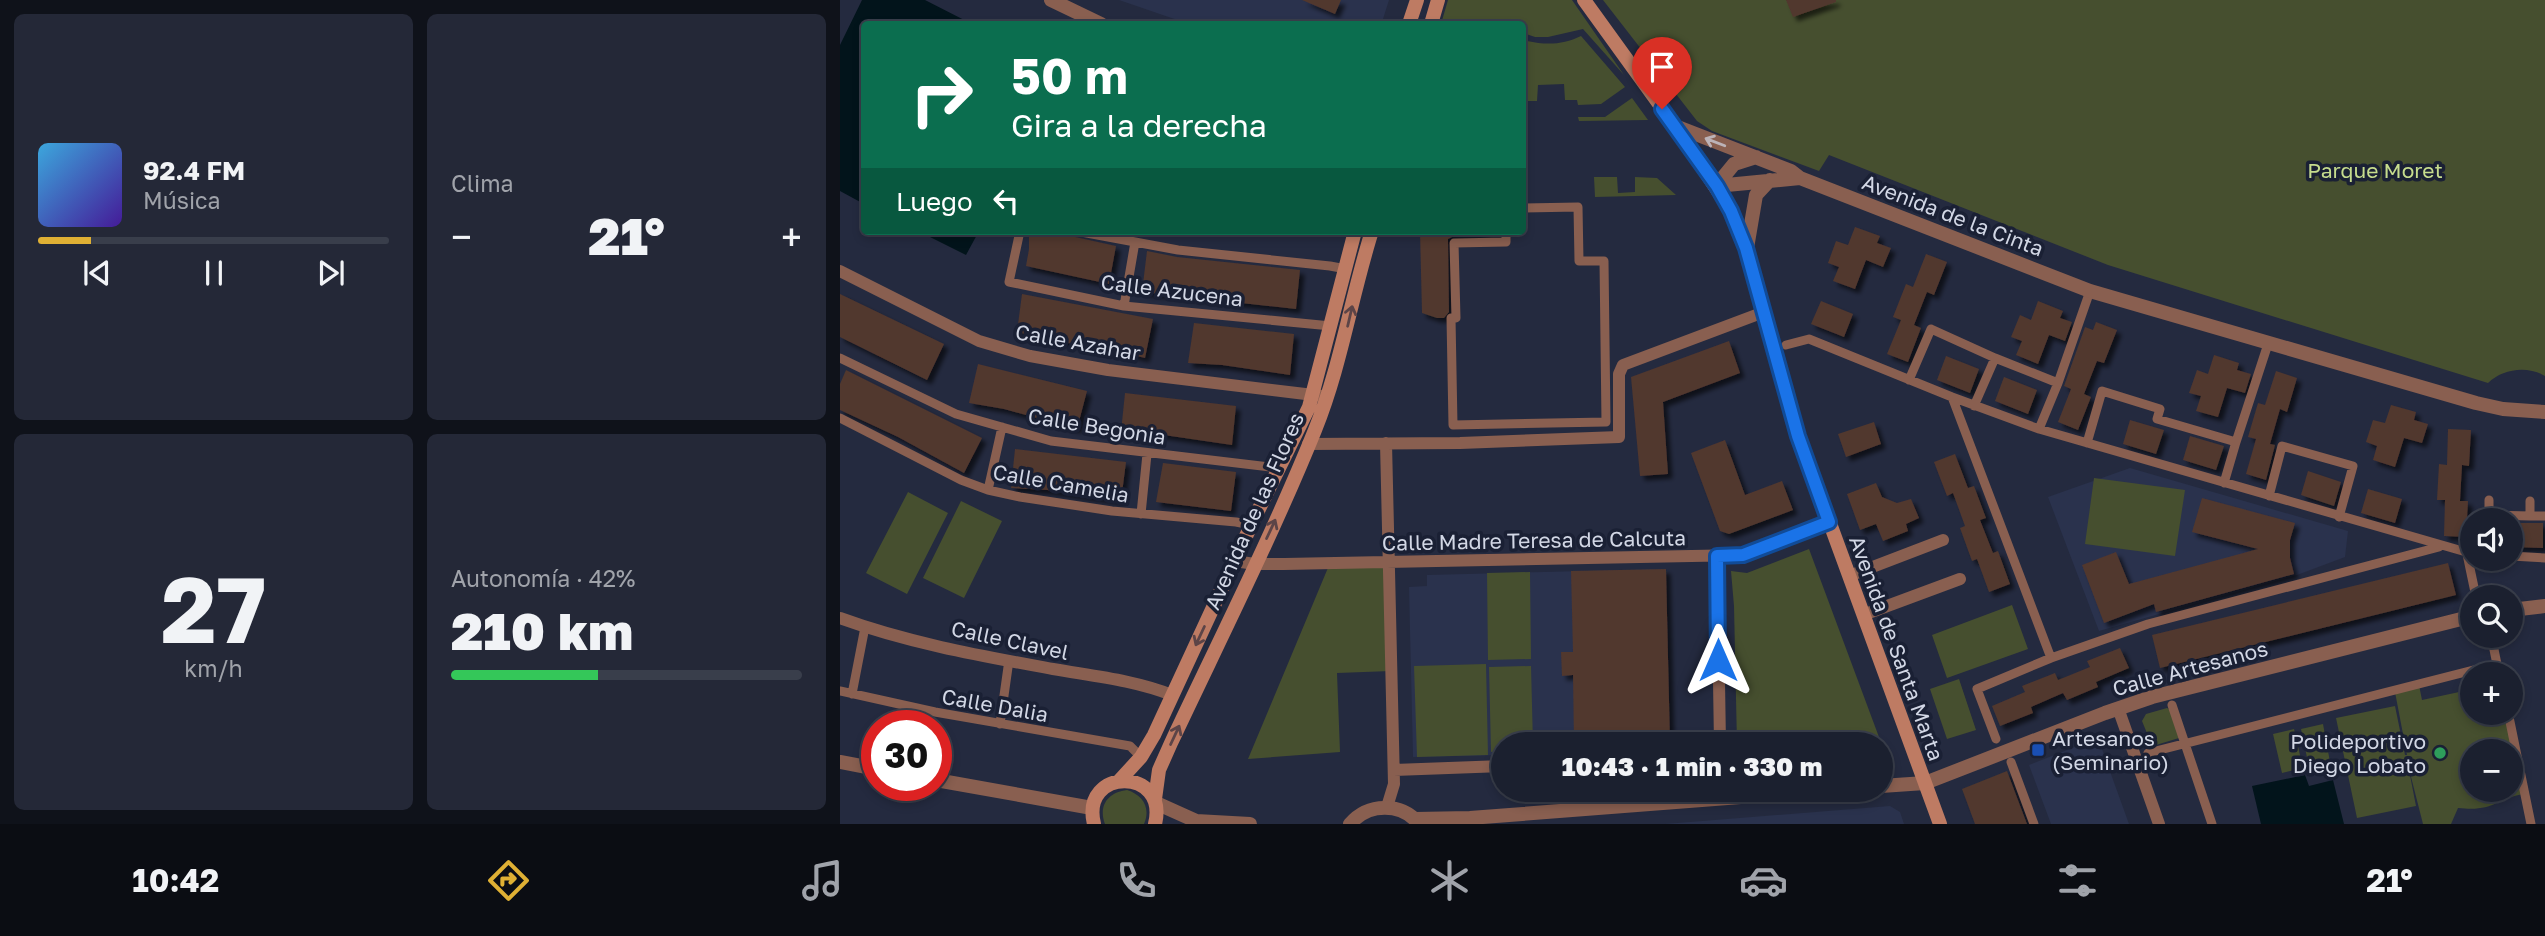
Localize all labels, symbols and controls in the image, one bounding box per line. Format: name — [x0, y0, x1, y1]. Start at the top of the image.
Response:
pin — [1632, 37, 1692, 109]
text: 50 m — [1011, 46, 1128, 105]
icon: arrive — [1643, 48, 1681, 86]
icon: right — [896, 49, 987, 140]
text: Gira a la derecha — [1011, 106, 1267, 144]
one-way arrow — [1705, 134, 1727, 147]
text: 92.4 FM — [143, 155, 245, 186]
park label: Parque Moret — [2307, 157, 2443, 183]
street label: Avenida de la Cinta — [1859, 168, 2047, 262]
text: Clima — [451, 169, 514, 197]
icon: left — [987, 182, 1025, 220]
text: Música — [143, 186, 221, 214]
text: Luego — [896, 186, 973, 217]
text: 21° — [588, 204, 665, 266]
text: − — [451, 214, 472, 259]
text: + — [781, 214, 802, 259]
icon: previous — [78, 254, 116, 292]
icon: pause — [195, 254, 233, 292]
icon: next — [312, 254, 350, 292]
street label: Calle Azucena — [1099, 268, 1245, 312]
one-way arrow — [1343, 305, 1357, 328]
street label: Calle Azahar — [1013, 318, 1143, 366]
street label: Calle Begonia — [1026, 402, 1168, 450]
street label: Avenida de las Flores — [1199, 408, 1309, 614]
street label: Calle Camelia — [991, 458, 1131, 508]
map controls — [2460, 508, 2523, 802]
button: sound — [2460, 508, 2523, 571]
one-way arrow — [1265, 519, 1279, 540]
street label: Calle Madre Teresa de Calcuta — [1382, 524, 1686, 556]
street label: Avenida de Santa Marta — [1844, 532, 1950, 764]
text: 27 — [161, 554, 266, 663]
text: Autonomía · 42% — [451, 564, 635, 592]
button: search — [2460, 585, 2523, 648]
text: 210 km — [451, 599, 633, 661]
street label: Calle Clavel — [949, 615, 1071, 665]
position arrow — [1681, 623, 1755, 697]
one-way arrow — [1193, 625, 1206, 646]
street label: Calle Artesanos — [2109, 635, 2271, 701]
text: km/h — [184, 654, 243, 682]
button: + — [2460, 662, 2523, 725]
street label: Calle Dalia — [940, 683, 1050, 727]
speed limit sign: 30 — [861, 710, 952, 801]
one-way arrow — [1168, 725, 1182, 746]
place label: Artesanos (Seminario) — [2052, 725, 2169, 775]
place label: Polideportivo Diego Lobato — [2290, 728, 2426, 778]
button: − — [2460, 739, 2523, 802]
marker: Artesanos (Seminario) — [2030, 742, 2046, 758]
marker: Polideportivo Diego Lobato — [2432, 745, 2448, 761]
text: 10:43 · 1 min · 330 m — [1562, 751, 1822, 782]
icon: directions — [484, 856, 533, 905]
icon: music — [798, 856, 847, 905]
icon: phone — [1112, 856, 1161, 905]
icon: climate — [1425, 856, 1474, 905]
icon: car — [1739, 856, 1788, 905]
icon: filters — [2053, 856, 2102, 905]
text: 10:42 — [132, 861, 219, 899]
text: 21° — [2366, 861, 2413, 899]

